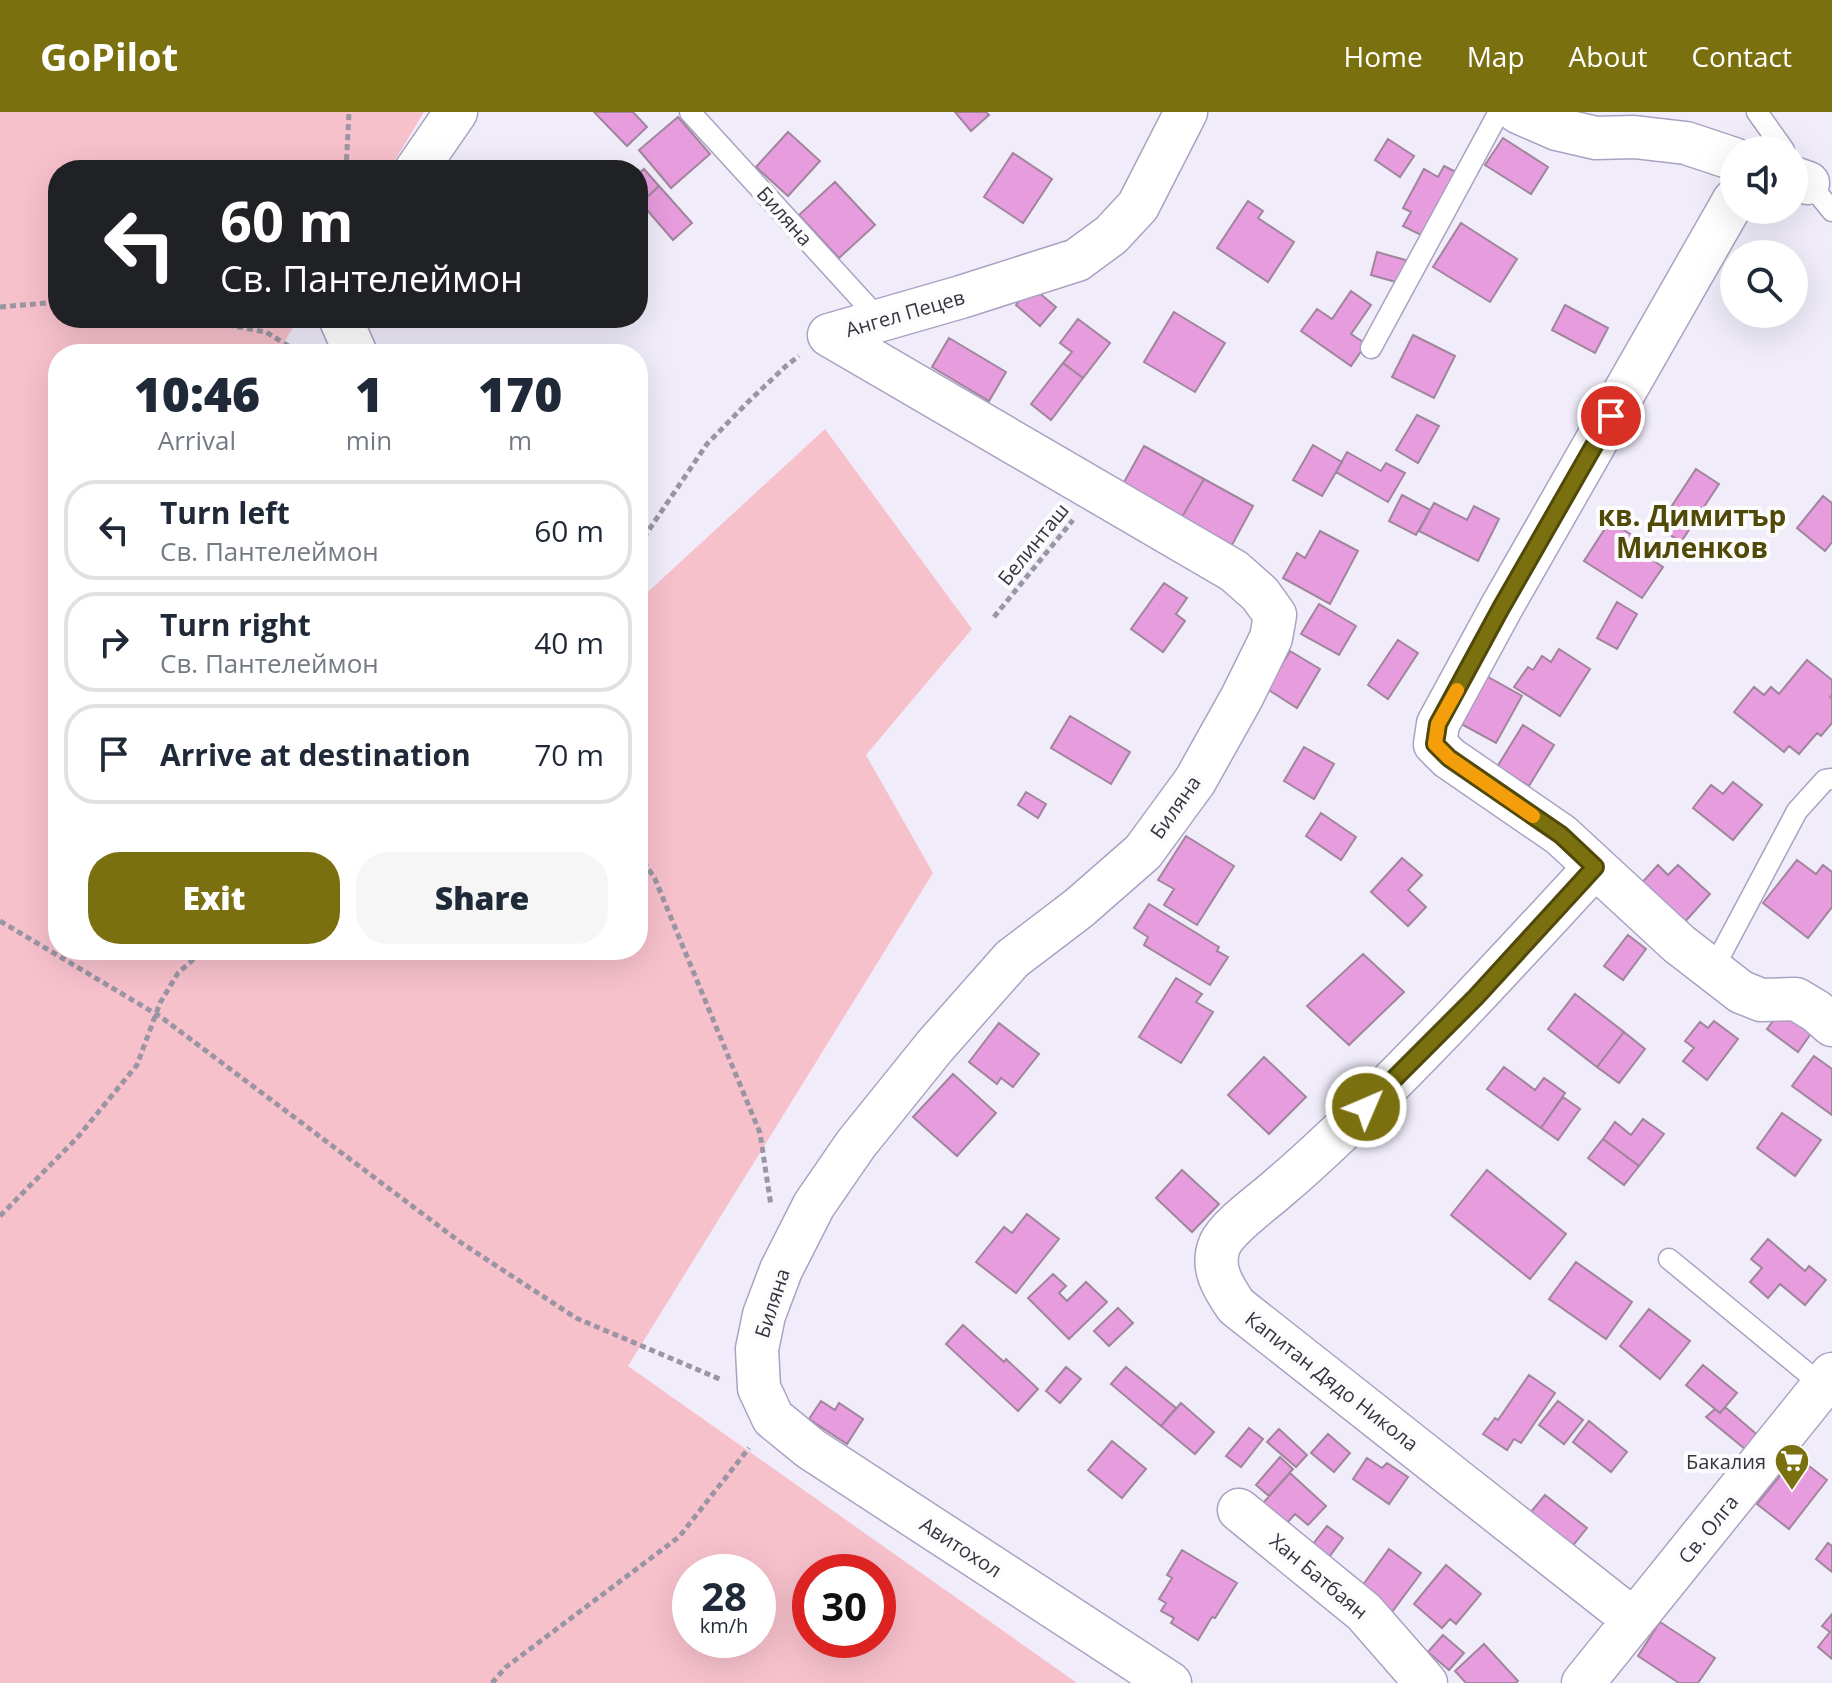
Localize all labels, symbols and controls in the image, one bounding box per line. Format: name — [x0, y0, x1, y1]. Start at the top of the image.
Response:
text: GoPilot — [40, 30, 178, 82]
text: Home — [1344, 37, 1423, 75]
text: Map — [1467, 37, 1525, 75]
text: About — [1569, 37, 1647, 75]
text: Contact — [1691, 37, 1792, 75]
map controls — [1720, 136, 1808, 328]
button: sound — [1720, 136, 1808, 224]
street label: Биляна — [751, 180, 819, 252]
text: 60 m — [220, 182, 354, 258]
icon: left — [88, 192, 192, 296]
button: search — [1720, 240, 1808, 328]
text: Св. Пантелеймон — [220, 254, 523, 303]
street label: Ангел Пецев — [842, 283, 968, 343]
text: 10:46 — [134, 361, 260, 426]
text: 1 — [355, 361, 383, 426]
text: 170 — [478, 361, 562, 426]
pin — [1577, 382, 1645, 450]
icon: arrive — [1589, 394, 1633, 438]
text: Arrival — [158, 422, 236, 458]
text: min — [346, 422, 392, 458]
text: m — [508, 422, 532, 458]
text: Turn left — [160, 492, 290, 533]
district label: кв. Димитър Миленков — [1598, 496, 1786, 566]
street label: Белинташ — [991, 497, 1075, 591]
icon: left — [92, 508, 136, 552]
text: 60 m — [534, 510, 604, 551]
text: Св. Пантелеймон — [160, 533, 379, 569]
text: Turn right — [160, 604, 311, 645]
icon: right — [92, 620, 136, 664]
text: 40 m — [534, 622, 604, 663]
text: Св. Пантелеймон — [160, 645, 379, 681]
icon: arrive — [92, 732, 136, 776]
text: Arrive at destination — [160, 734, 471, 775]
text: 70 m — [534, 734, 604, 775]
street label: Биляна — [1144, 770, 1206, 844]
button: Exit — [88, 852, 340, 944]
button: Share — [356, 852, 608, 944]
position arrow — [1324, 1065, 1408, 1149]
street label: Биляна — [748, 1265, 796, 1341]
street label: Капитан Дядо Никола — [1240, 1305, 1424, 1457]
supermarket icon: Бакалия — [1773, 1442, 1811, 1492]
place label: Бакалия — [1686, 1448, 1766, 1475]
street label: Св. Олга — [1672, 1489, 1744, 1569]
street label: Авитохол — [915, 1511, 1007, 1583]
street label: Хан Батбаян — [1264, 1527, 1374, 1625]
speed limit sign: 30 — [792, 1554, 896, 1658]
text: 28 — [701, 1568, 747, 1623]
text: km/h — [700, 1612, 748, 1639]

